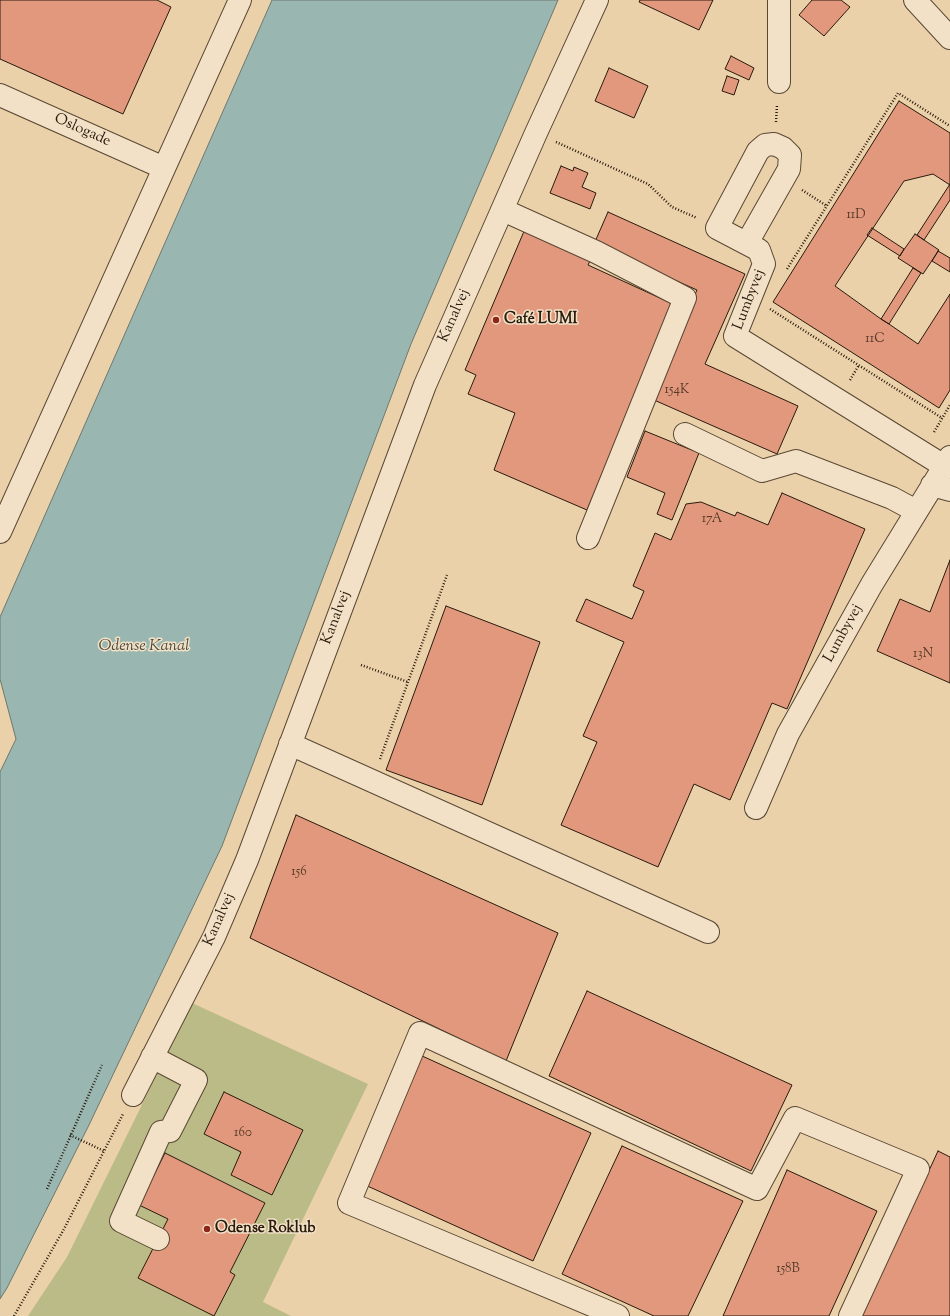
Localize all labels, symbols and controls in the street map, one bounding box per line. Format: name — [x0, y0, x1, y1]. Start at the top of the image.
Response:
street label: Oslogade — [51, 111, 113, 151]
house number: 11D — [846, 208, 866, 224]
street label: Lumbyvej — [730, 267, 770, 333]
street label: Kanalvej — [435, 287, 475, 345]
place label: Café LUMI — [504, 311, 577, 329]
marker: Café LUMI — [491, 315, 501, 325]
house number: 11C — [865, 332, 885, 348]
house number: 154K — [665, 383, 689, 399]
house number: 17A — [702, 512, 722, 528]
street label: Kanalvej — [319, 589, 355, 647]
street label: Lumbyvej — [821, 602, 867, 666]
water label: Odense Kanal — [99, 637, 189, 657]
house number: 13N — [913, 647, 933, 663]
house number: 156 — [291, 865, 307, 881]
street label: Kanalvej — [200, 891, 240, 949]
house number: 160 — [234, 1126, 252, 1142]
place label: Odense Roklub — [215, 1220, 315, 1238]
marker: Odense Roklub — [202, 1224, 212, 1234]
house number: 158B — [776, 1262, 800, 1278]

